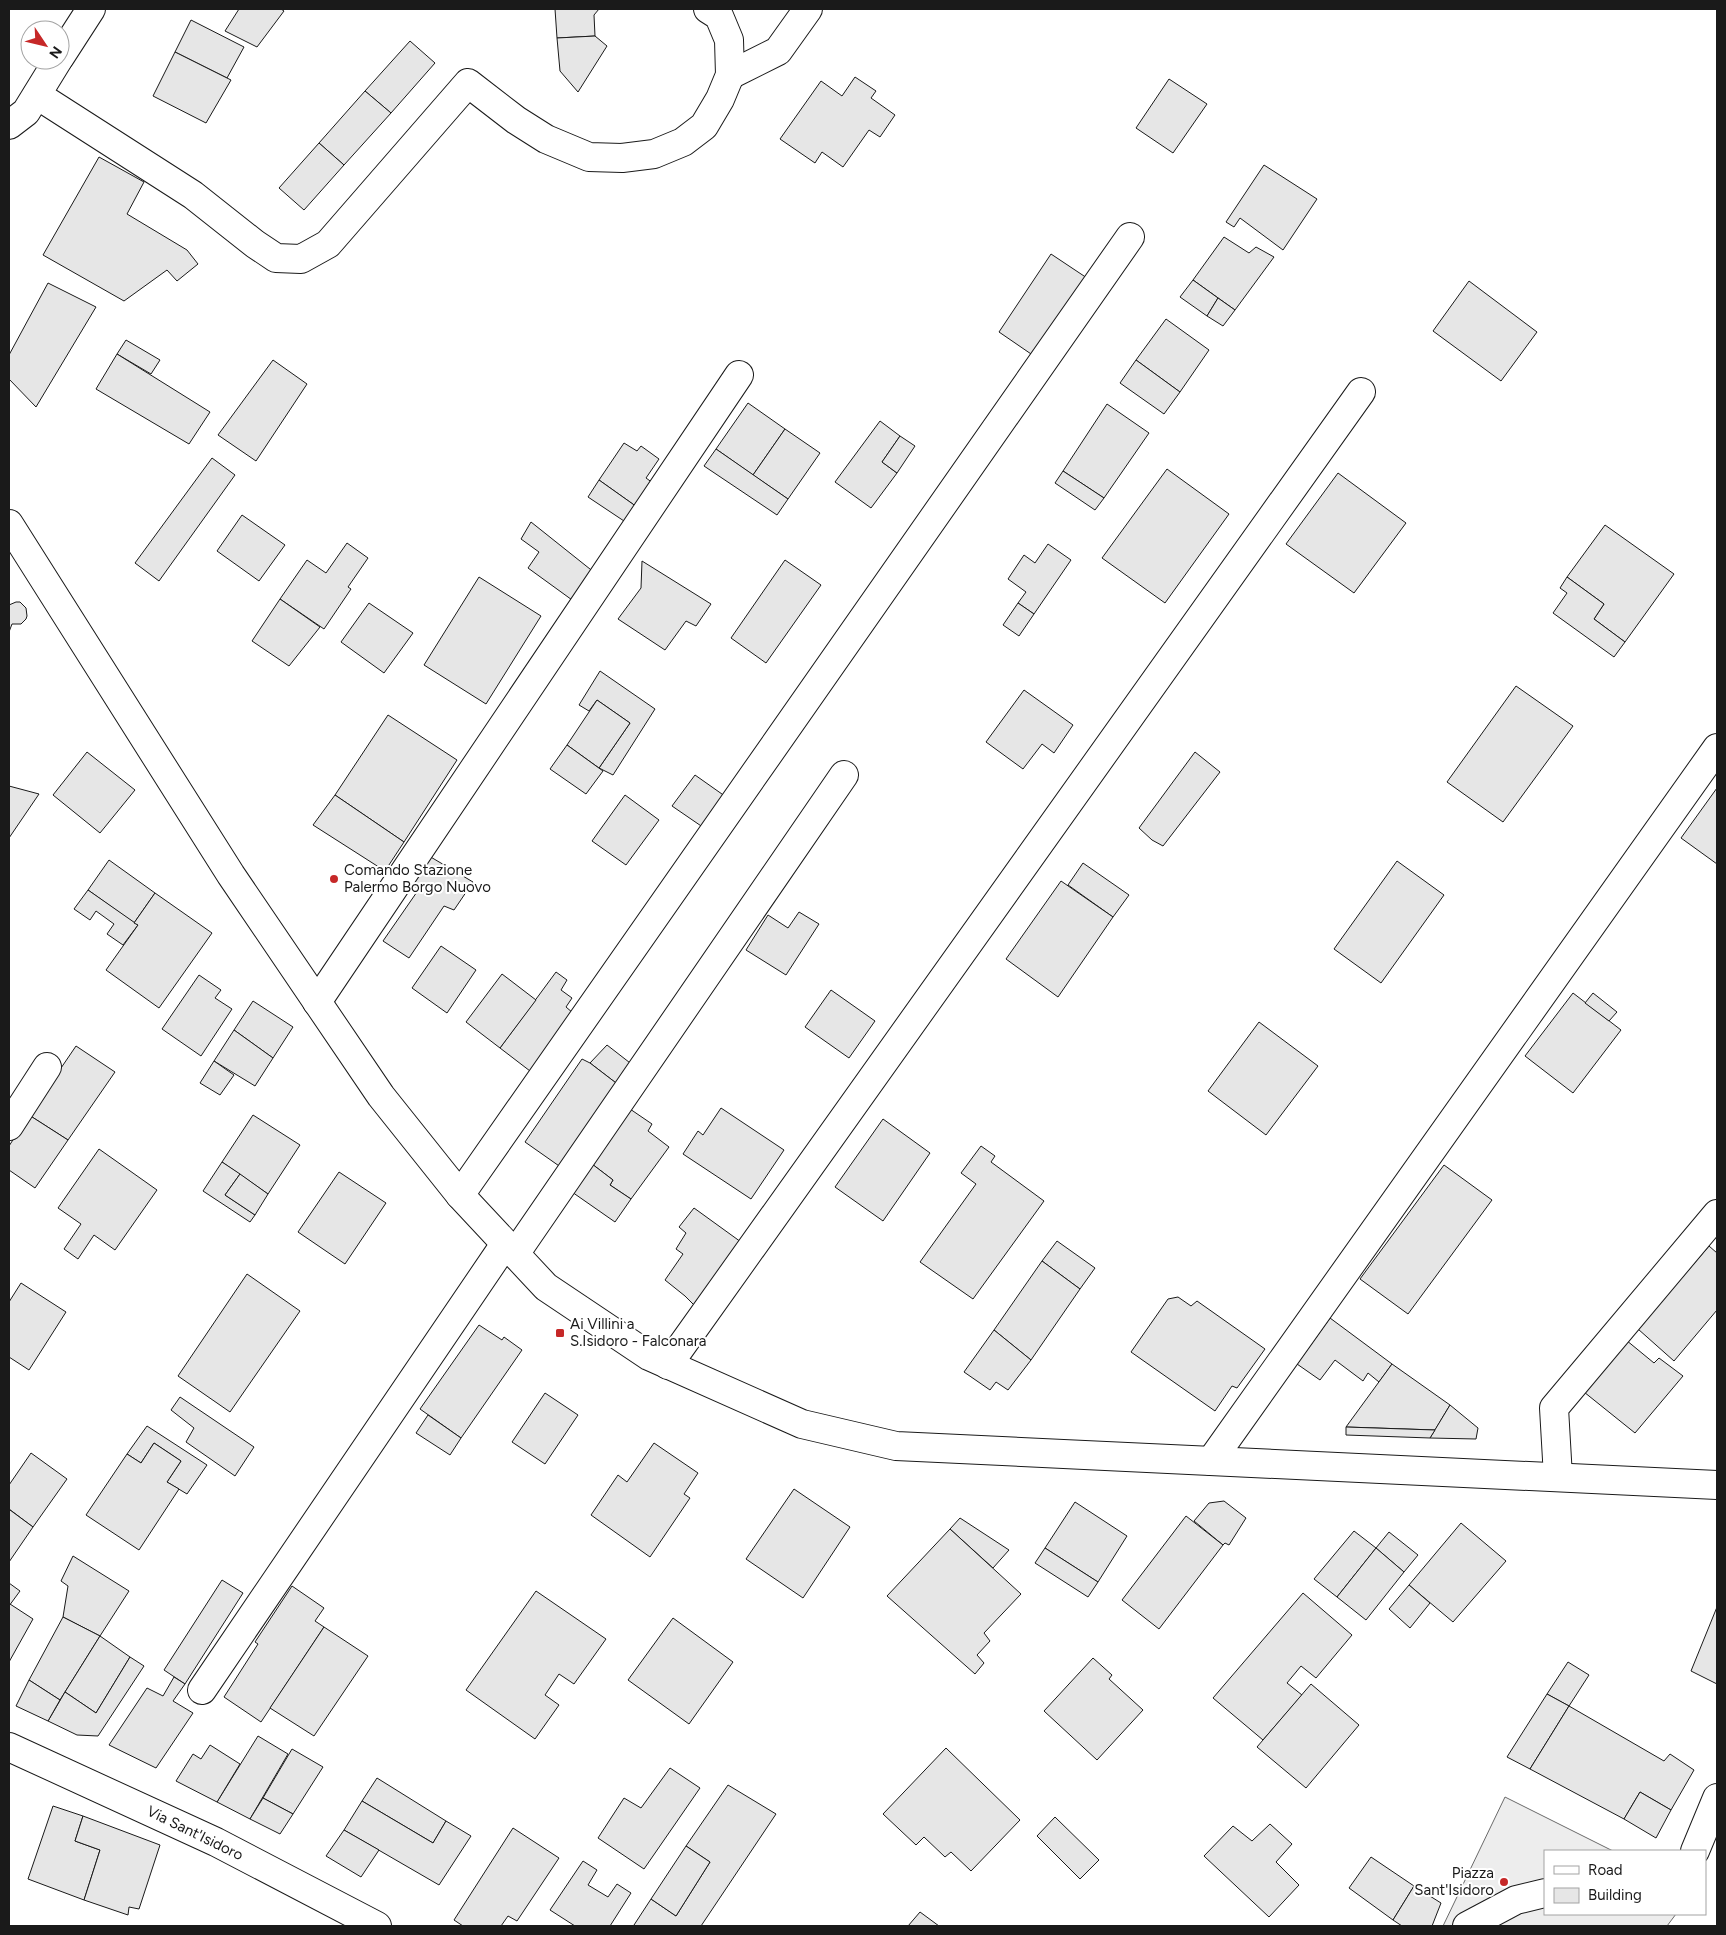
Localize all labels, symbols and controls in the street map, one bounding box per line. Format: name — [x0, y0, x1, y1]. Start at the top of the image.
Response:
north arrow — [20, 20, 70, 70]
text: N — [45, 43, 65, 61]
place label: Comando Stazione Palermo Borgo Nuovo — [344, 861, 491, 896]
marker: Comando Stazione Palermo Borgo Nuovo — [328, 873, 340, 885]
place label: Ai Villini a S.Isidoro - Falconara — [570, 1315, 706, 1350]
marker: Ai Villini a S.Isidoro - Falconara — [554, 1327, 566, 1339]
street label: Via Sant'Isidoro — [144, 1802, 246, 1864]
legend — [1544, 1850, 1706, 1915]
text: Road — [1588, 1861, 1623, 1879]
place label: Piazza Sant'Isidoro — [1414, 1864, 1494, 1899]
marker: Piazza Sant'Isidoro — [1498, 1876, 1510, 1888]
text: Building — [1588, 1886, 1642, 1904]

